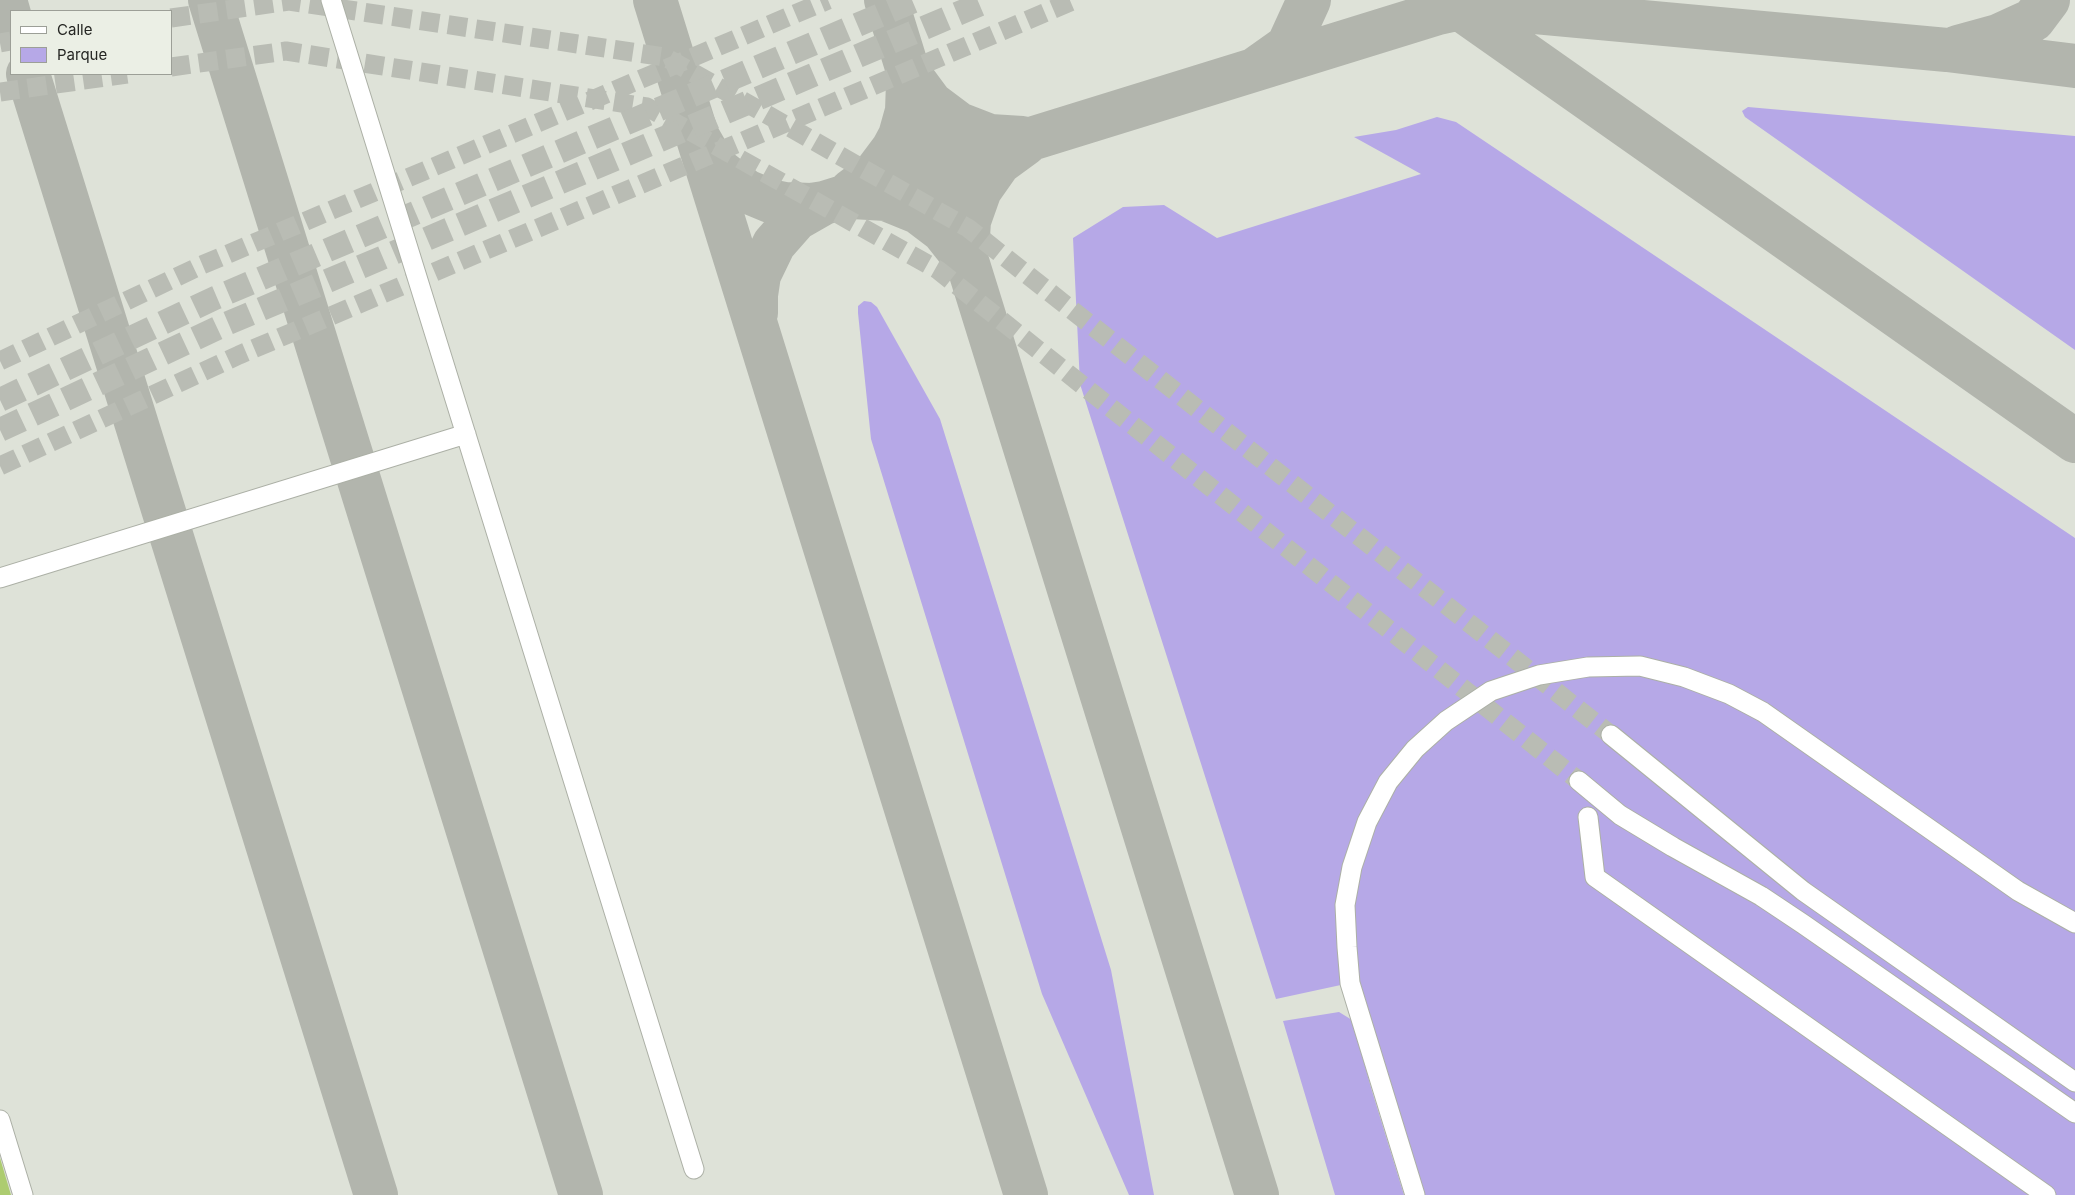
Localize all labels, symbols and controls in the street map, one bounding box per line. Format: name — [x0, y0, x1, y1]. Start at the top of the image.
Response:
legend — [10, 10, 172, 75]
text: Calle — [57, 20, 92, 39]
text: Parque — [57, 45, 107, 64]

